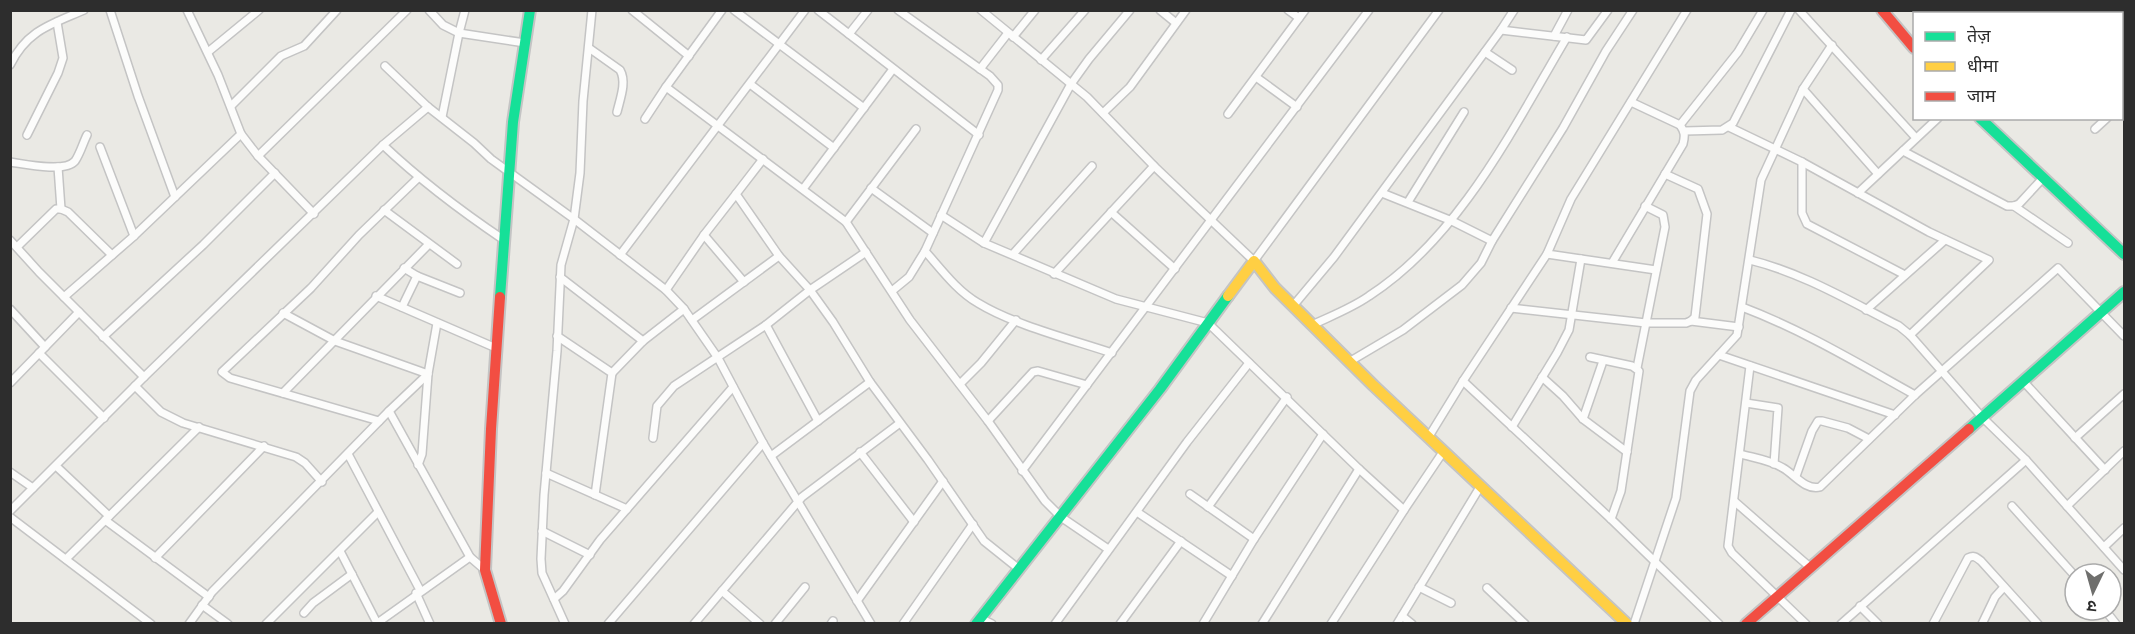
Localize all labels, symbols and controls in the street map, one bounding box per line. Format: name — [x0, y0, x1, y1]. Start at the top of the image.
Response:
legend — [1913, 12, 2123, 120]
text: तेज़ — [1967, 25, 1991, 46]
text: धीमा — [1967, 55, 1998, 76]
text: जाम — [1967, 85, 1997, 106]
north arrow — [2063, 562, 2123, 622]
text: उ — [2086, 597, 2097, 617]

